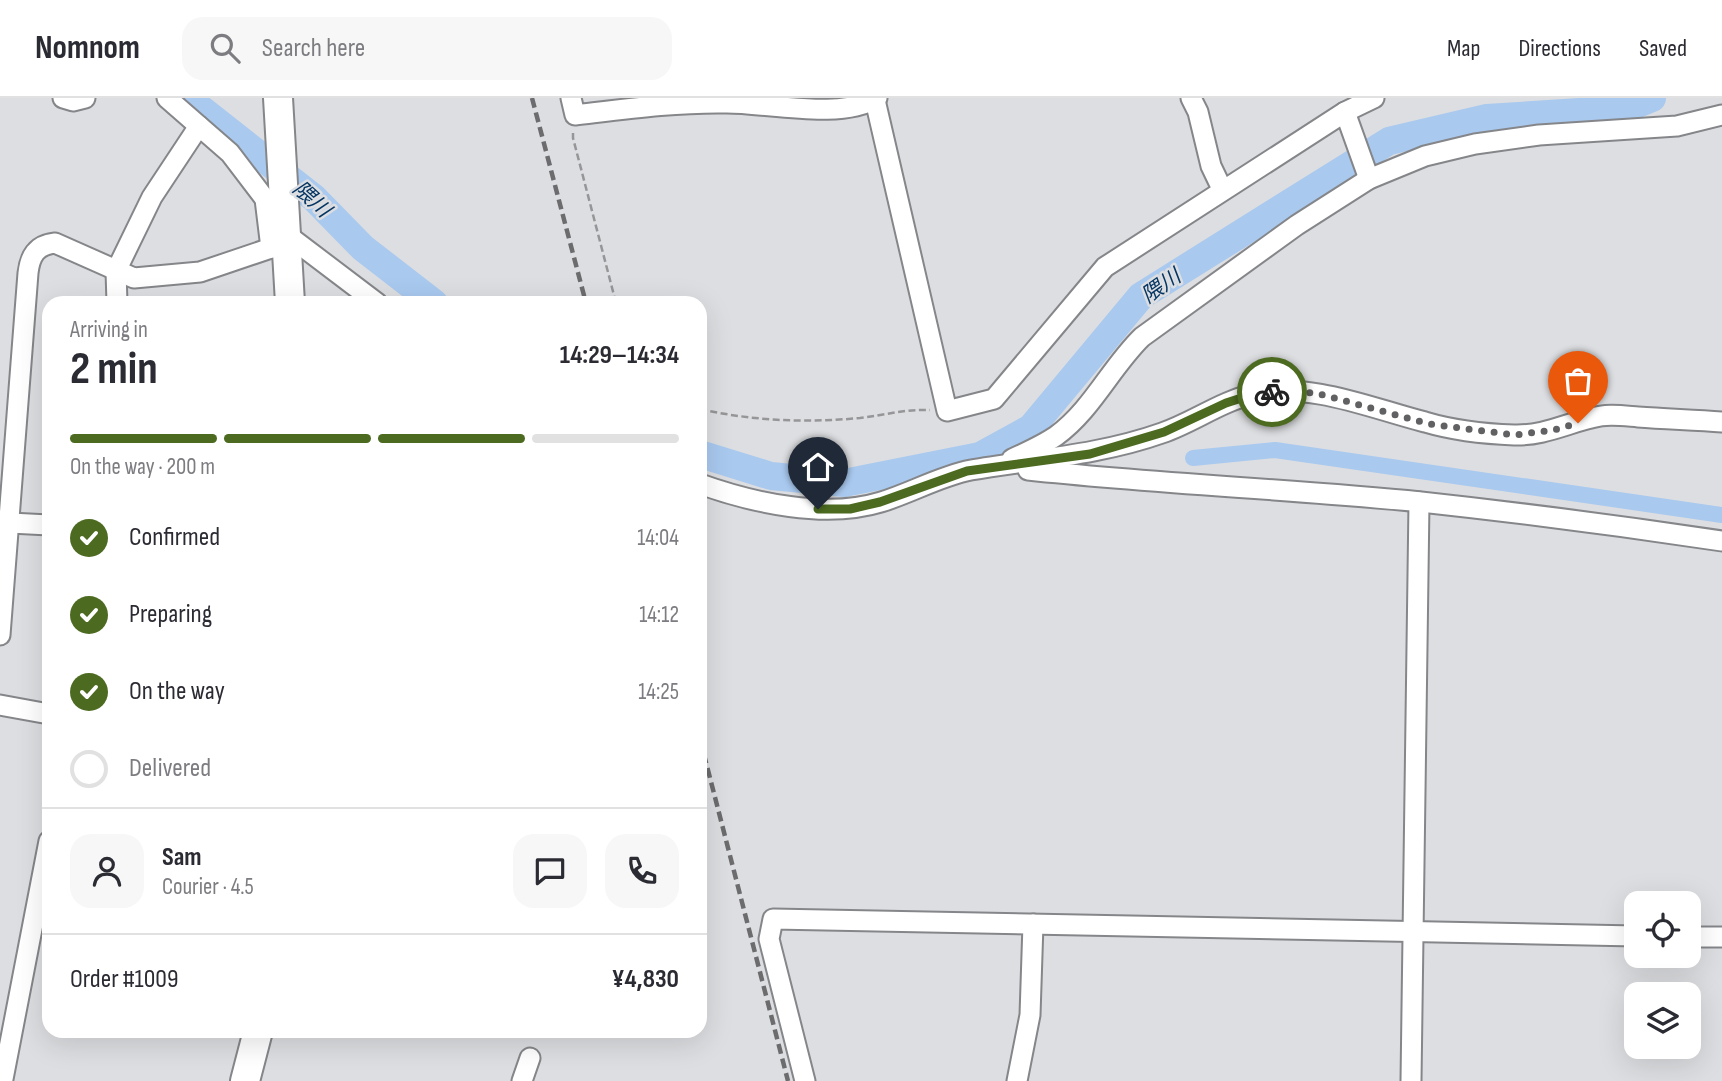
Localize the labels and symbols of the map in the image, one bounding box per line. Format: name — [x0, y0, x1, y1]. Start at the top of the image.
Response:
water label: 隈川 — [288, 176, 337, 224]
water label: 隈川 — [1137, 263, 1187, 309]
pin — [1548, 351, 1608, 423]
courier — [1237, 357, 1307, 427]
pin — [788, 437, 848, 509]

